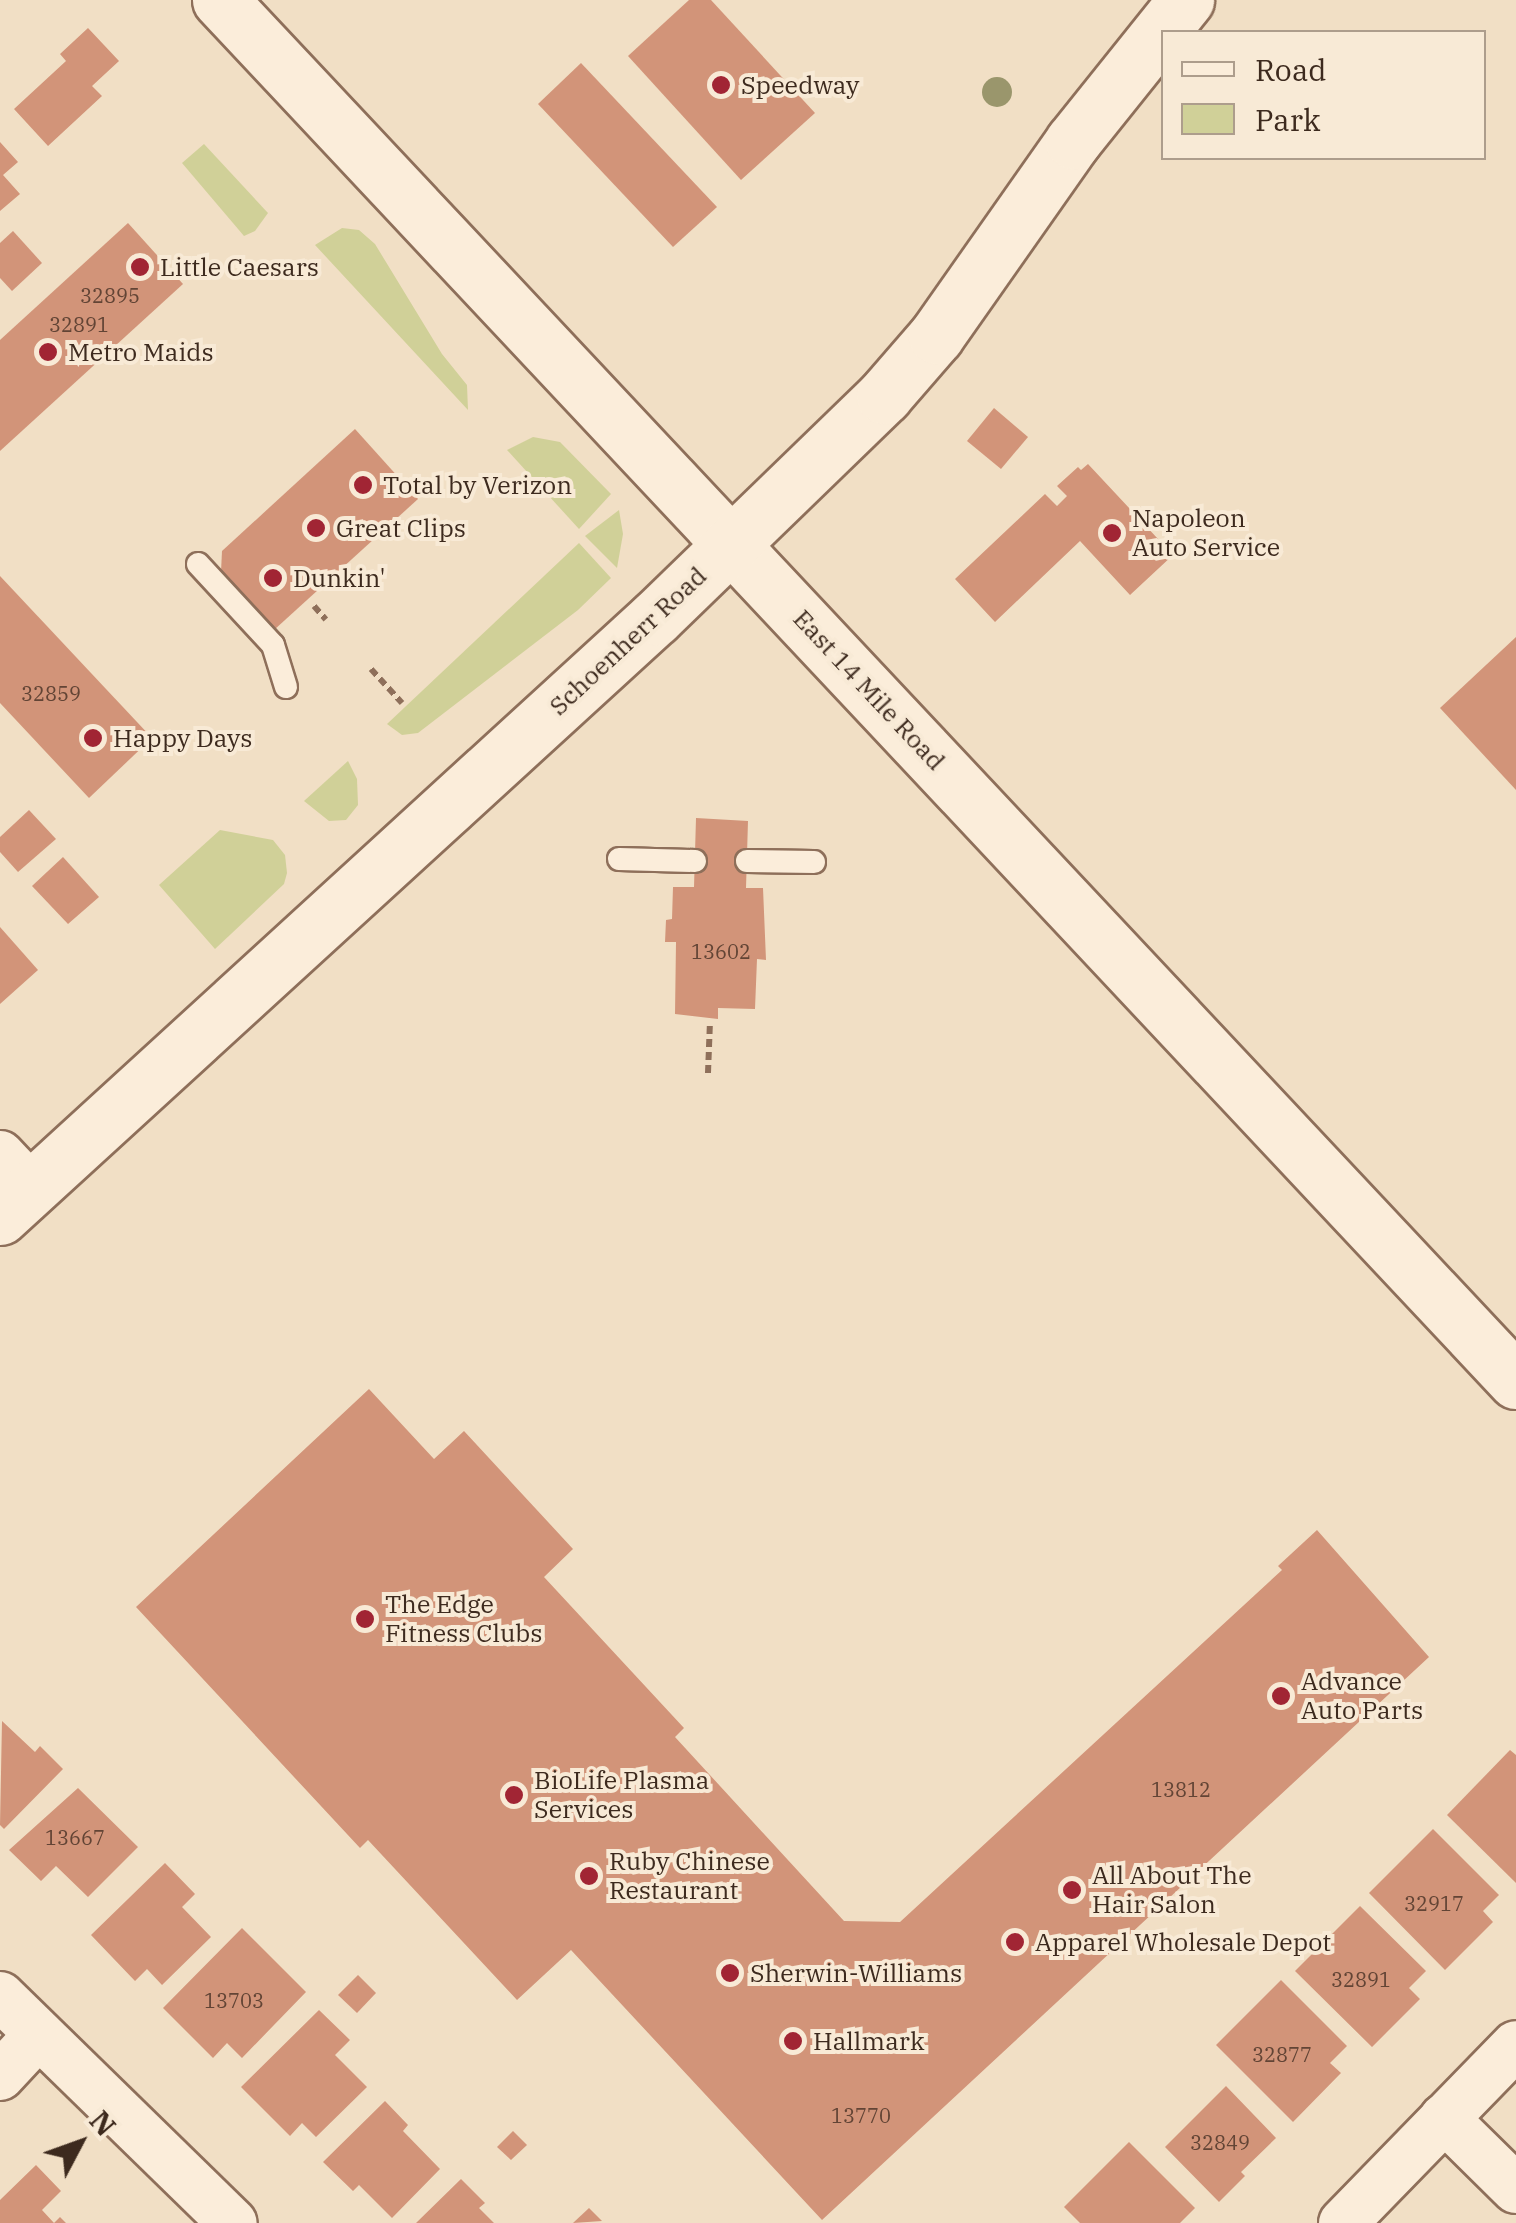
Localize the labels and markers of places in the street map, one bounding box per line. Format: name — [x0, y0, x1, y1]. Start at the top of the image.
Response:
place label: Speedway — [741, 70, 859, 100]
marker: Speedway — [710, 74, 732, 96]
place label: Little Caesars — [160, 252, 319, 282]
marker: Little Caesars — [129, 256, 151, 278]
place label: Metro Maids — [68, 337, 214, 367]
marker: Metro Maids — [37, 341, 59, 363]
place label: Total by Verizon — [383, 470, 572, 500]
marker: Total by Verizon — [352, 474, 374, 496]
place label: Napoleon Auto Service — [1132, 504, 1280, 563]
place label: Great Clips — [336, 513, 466, 543]
marker: Great Clips — [305, 517, 327, 539]
marker: Napoleon Auto Service — [1101, 522, 1123, 544]
place label: Dunkin' — [293, 563, 386, 593]
marker: Dunkin' — [262, 567, 284, 589]
place label: Happy Days — [113, 723, 252, 753]
marker: Happy Days — [82, 727, 104, 749]
place label: The Edge Fitness Clubs — [385, 1590, 542, 1649]
marker: The Edge Fitness Clubs — [354, 1608, 376, 1630]
place label: Advance Auto Parts — [1301, 1667, 1423, 1726]
marker: Advance Auto Parts — [1270, 1685, 1292, 1707]
place label: BioLife Plasma Services — [534, 1766, 709, 1825]
marker: BioLife Plasma Services — [503, 1784, 525, 1806]
place label: Ruby Chinese Restaurant — [609, 1847, 770, 1906]
place label: All About The Hair Salon — [1092, 1861, 1252, 1920]
marker: Ruby Chinese Restaurant — [578, 1865, 600, 1887]
marker: All About The Hair Salon — [1061, 1879, 1083, 1901]
place label: Apparel Wholesale Depot — [1035, 1927, 1331, 1957]
marker: Apparel Wholesale Depot — [1004, 1931, 1026, 1953]
place label: Sherwin-Williams — [750, 1958, 962, 1988]
marker: Sherwin-Williams — [719, 1962, 741, 1984]
place label: Hallmark — [813, 2026, 924, 2056]
marker: Hallmark — [782, 2030, 804, 2052]

